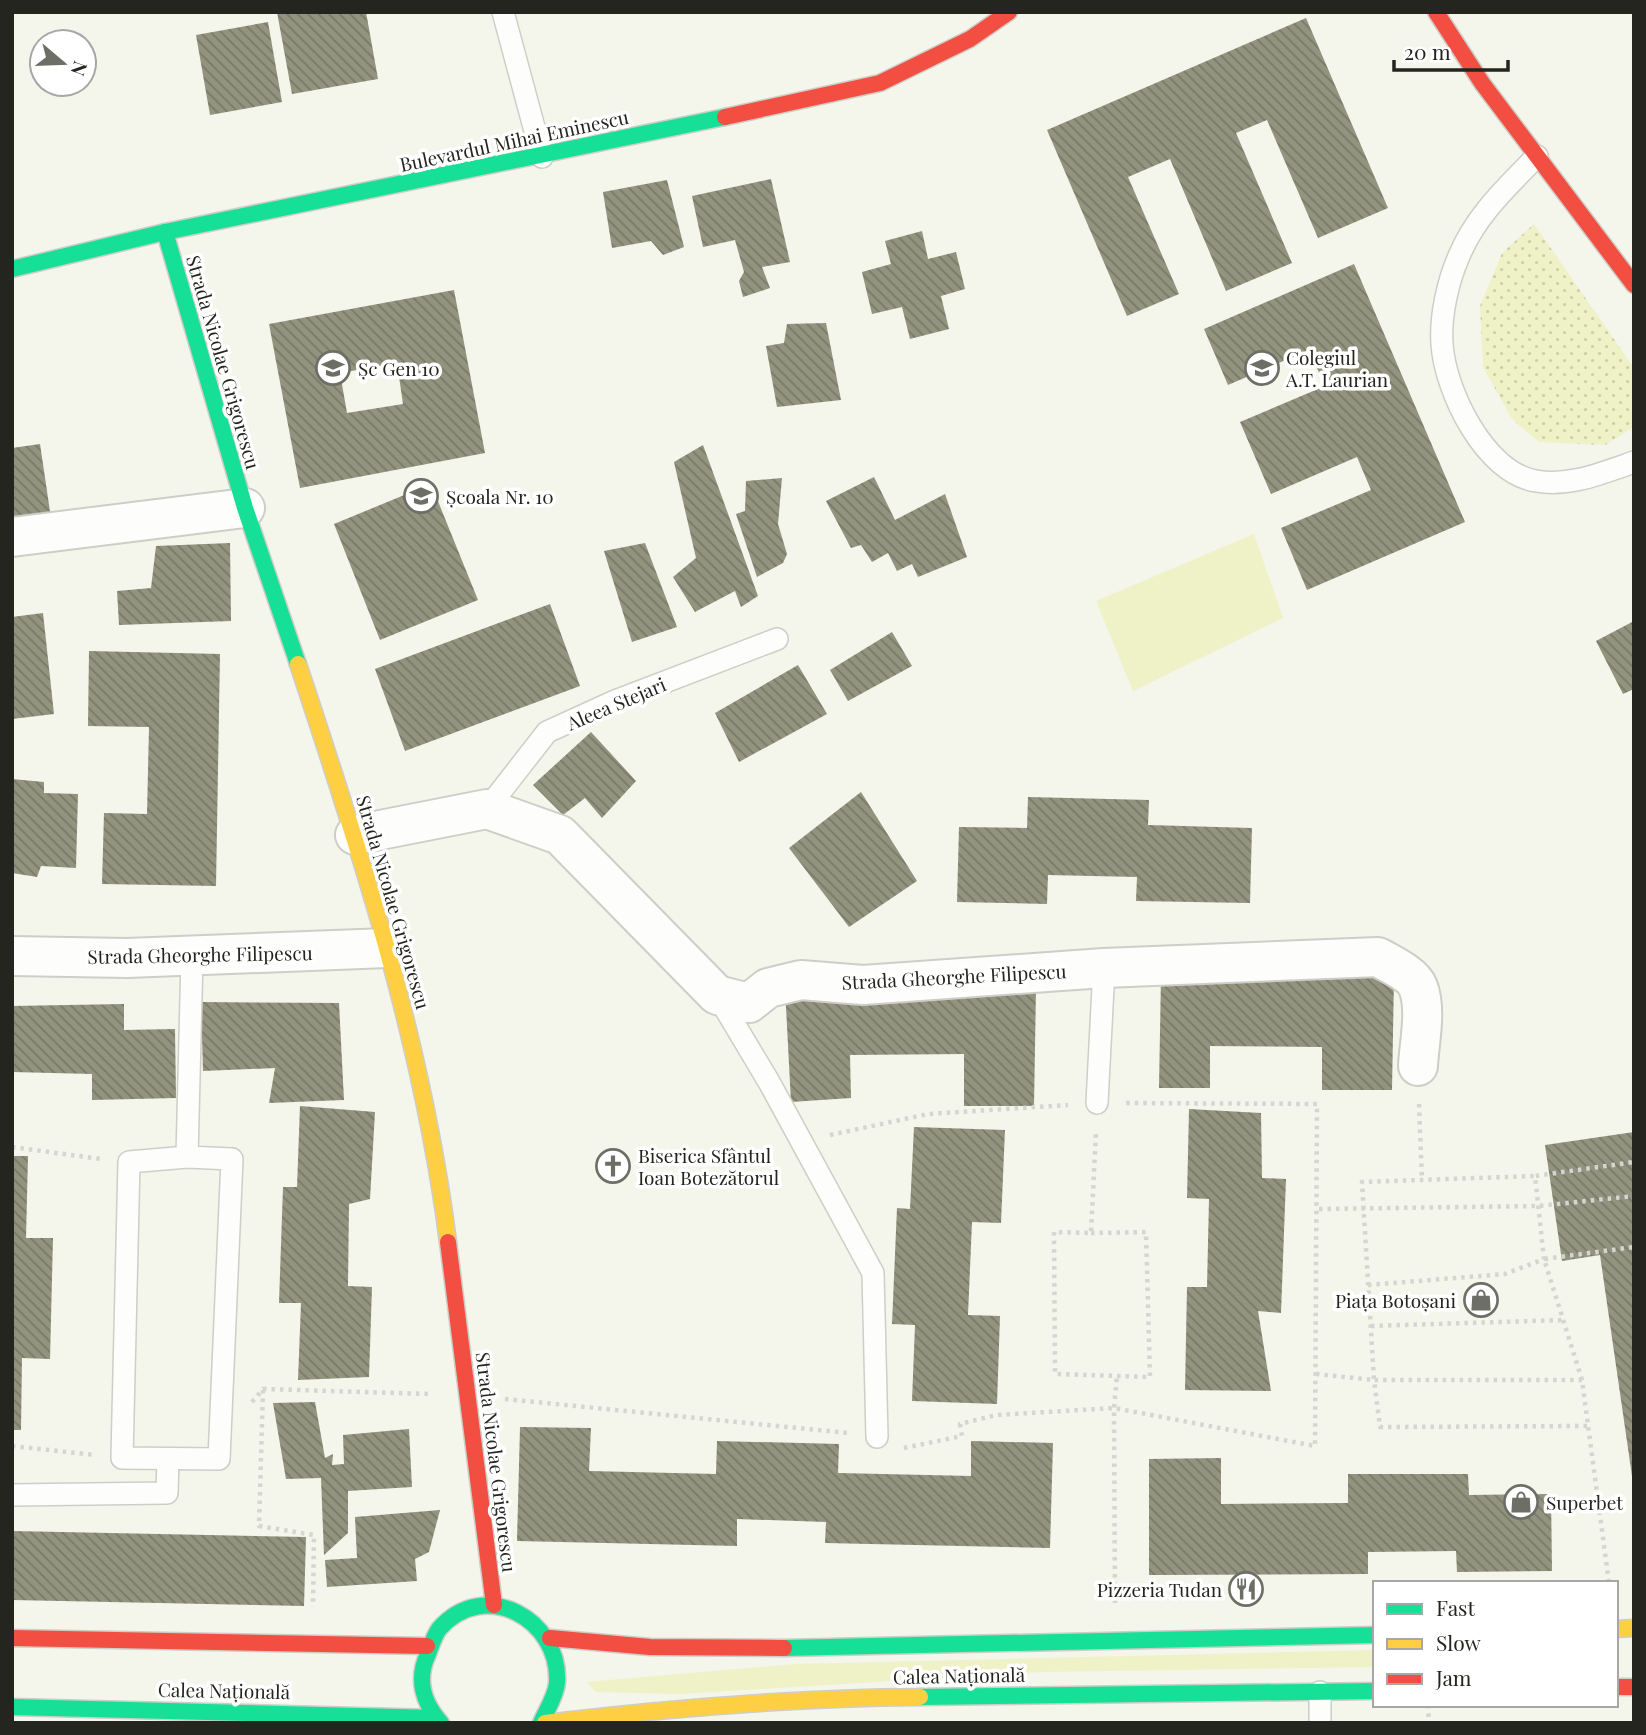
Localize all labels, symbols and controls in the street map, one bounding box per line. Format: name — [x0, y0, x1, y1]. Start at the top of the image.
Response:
north arrow — [28, 28, 98, 98]
scale bar — [1394, 28, 1508, 72]
text: 20 m — [1404, 37, 1451, 65]
text: N — [65, 58, 95, 80]
street label: Bulevardul Mihai Eminescu — [397, 103, 631, 177]
street label: Strada Nicolae Grigorescu — [181, 252, 267, 472]
place label: Colegiul A.T. Laurian — [1285, 344, 1389, 392]
school or university icon: Șc Gen 10 — [314, 349, 352, 387]
school or university icon: Colegiul A.T. Laurian — [1243, 349, 1281, 387]
place label: Șc Gen 10 — [358, 355, 440, 381]
school or university icon: Școala Nr. 10 — [402, 477, 440, 515]
place label: Școala Nr. 10 — [446, 483, 554, 509]
street label: Aleea Stejari — [561, 670, 670, 736]
street label: Strada Nicolae Grigorescu — [351, 792, 437, 1012]
street label: Strada Gheorghe Filipescu — [87, 939, 313, 969]
street label: Strada Gheorghe Filipescu — [841, 957, 1067, 995]
place label: Biserica Sfântul Ioan Botezătorul — [638, 1142, 780, 1190]
church icon: Biserica Sfântul Ioan Botezătorul — [594, 1147, 632, 1185]
shop icon: Piața Botoșani — [1462, 1281, 1500, 1319]
place label: Piața Botoșani — [1335, 1287, 1456, 1313]
street label: Strada Nicolae Grigorescu — [471, 1351, 523, 1573]
shop icon: Superbet — [1502, 1483, 1540, 1521]
place label: Superbet — [1546, 1489, 1623, 1515]
restaurant icon: Pizzeria Tudan — [1227, 1570, 1265, 1608]
place label: Pizzeria Tudan — [1097, 1576, 1223, 1602]
legend — [1373, 1581, 1618, 1707]
text: Fast — [1436, 1593, 1475, 1621]
text: Slow — [1436, 1628, 1481, 1656]
street label: Calea Națională — [893, 1661, 1026, 1689]
text: Jam — [1435, 1663, 1472, 1691]
street label: Calea Națională — [158, 1676, 291, 1704]

